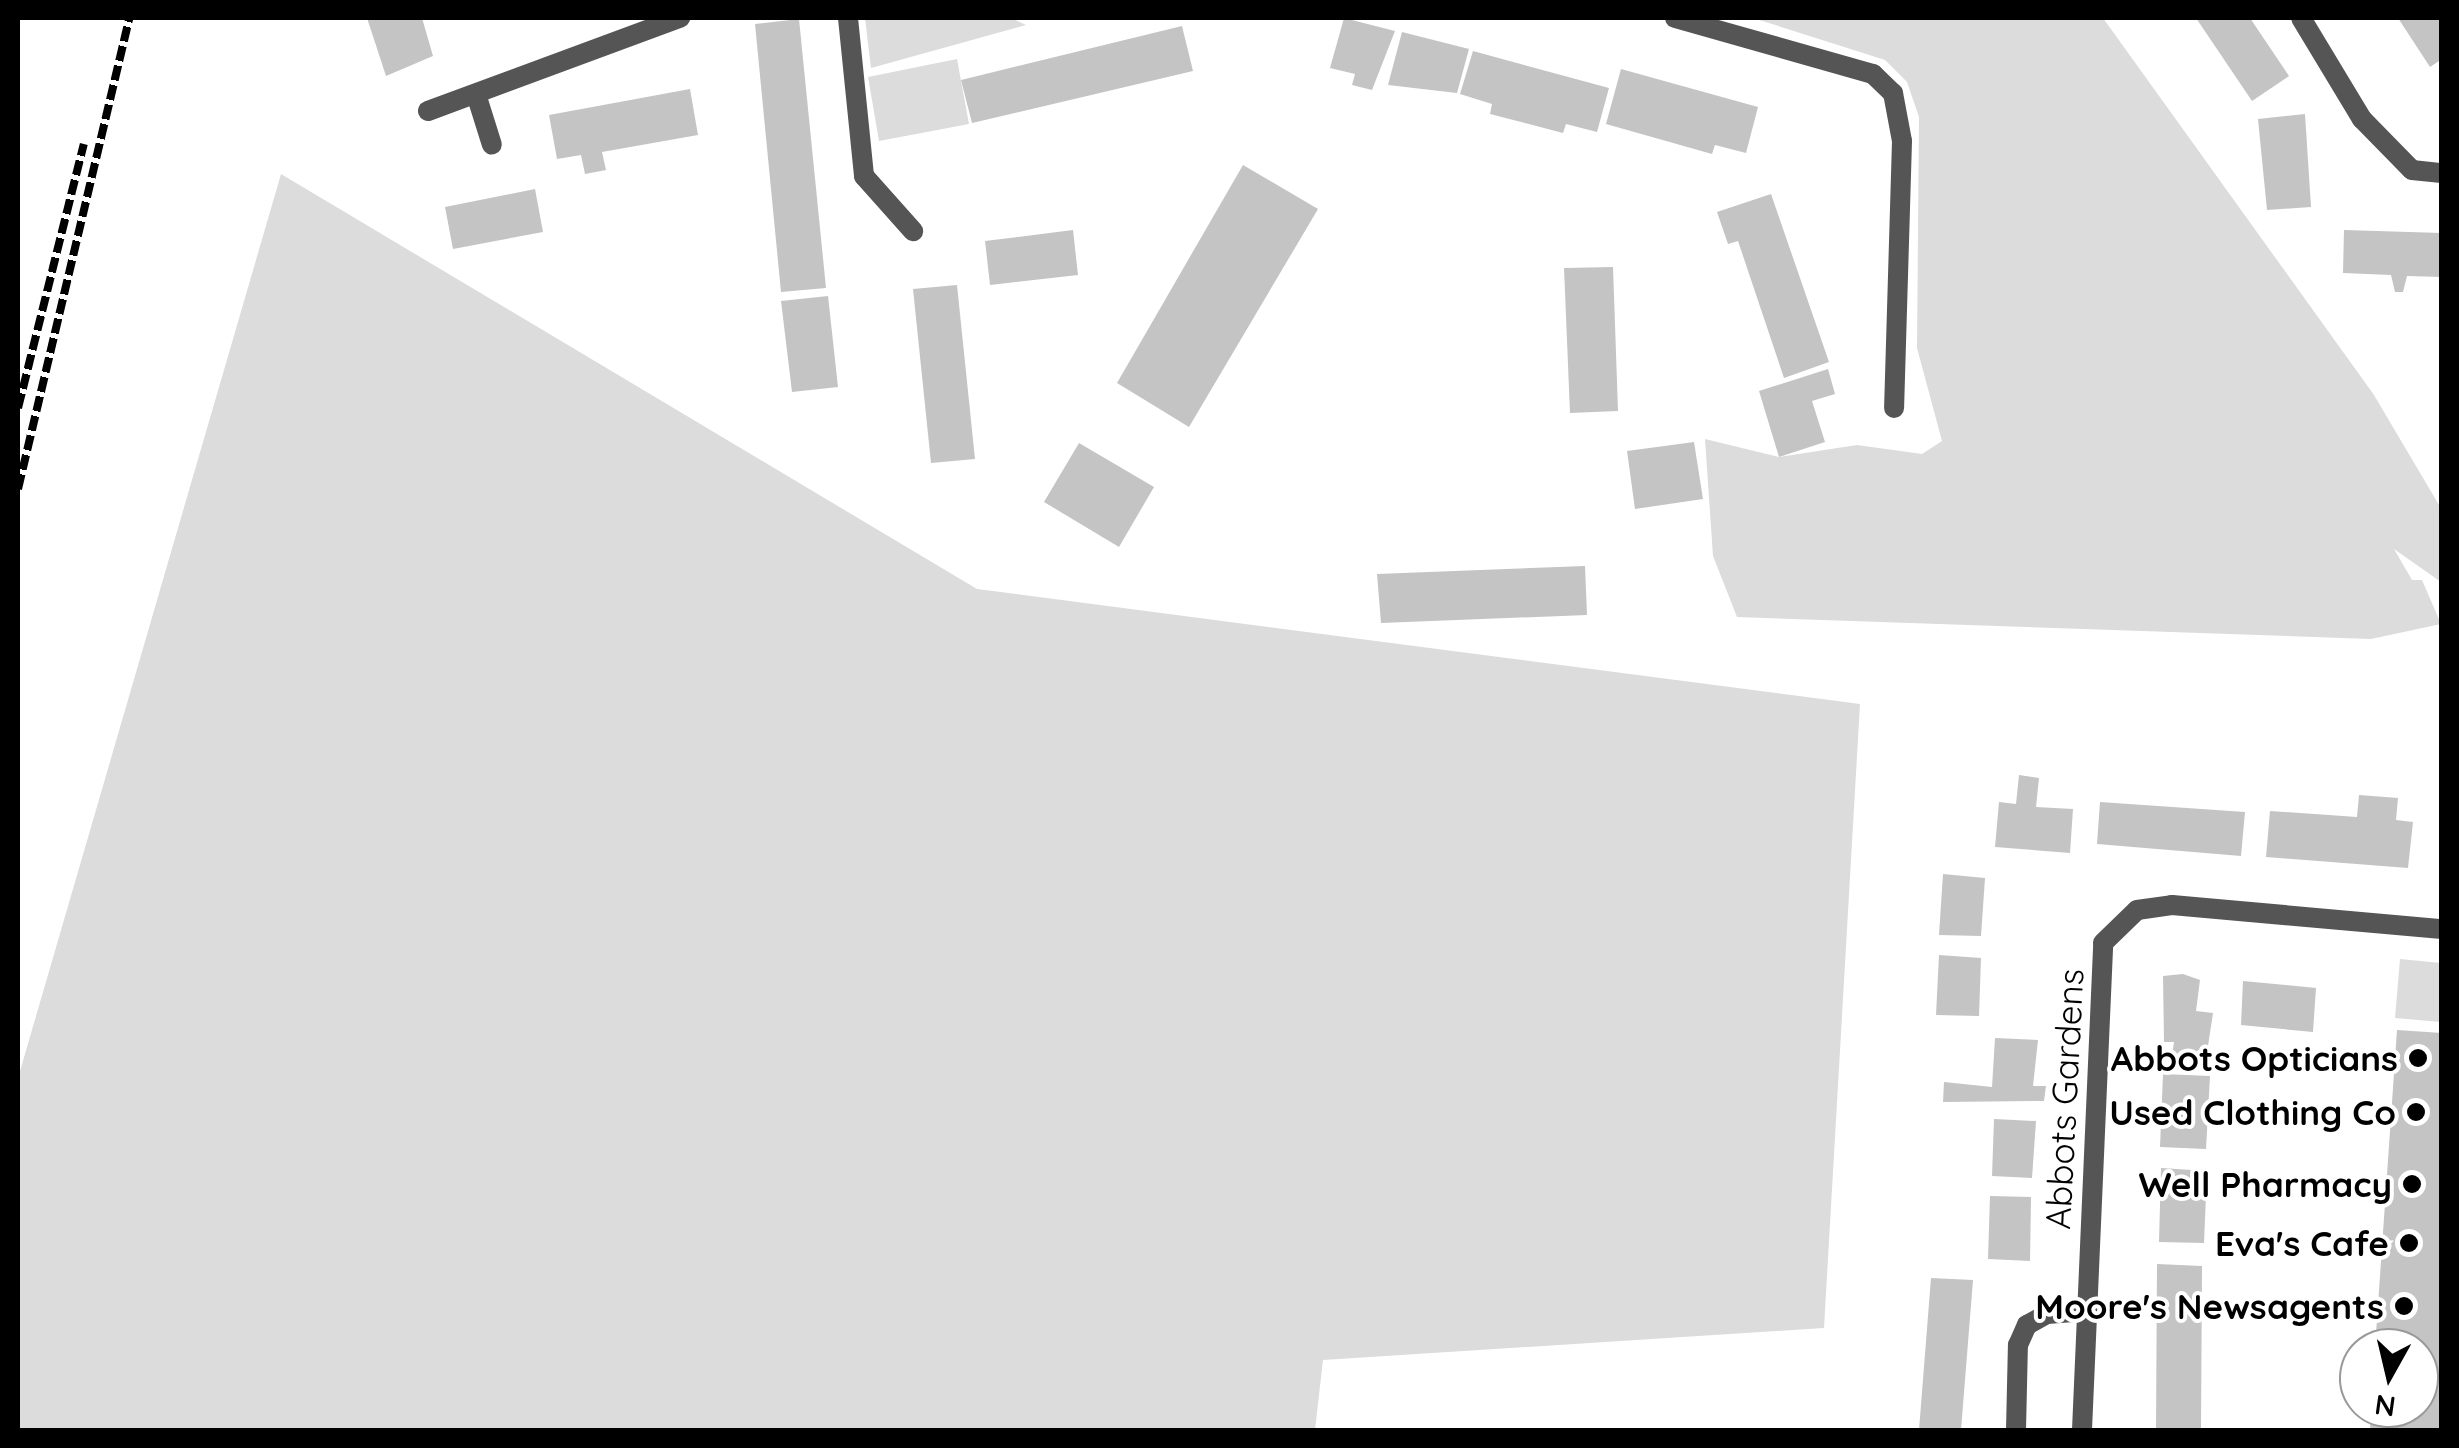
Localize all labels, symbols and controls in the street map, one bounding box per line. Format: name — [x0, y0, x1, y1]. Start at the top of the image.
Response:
street label: Abbots Gardens — [2036, 968, 2092, 1230]
place label: Abbots Opticians — [2111, 1037, 2398, 1079]
marker: Abbots Opticians — [2407, 1047, 2429, 1069]
place label: Used Clothing Co — [2109, 1091, 2396, 1133]
marker: Used Clothing Co — [2405, 1101, 2427, 1123]
place label: Well Pharmacy — [2138, 1163, 2392, 1205]
marker: Well Pharmacy — [2401, 1173, 2423, 1195]
place label: Eva's Cafe — [2215, 1222, 2389, 1264]
marker: Eva's Cafe — [2398, 1232, 2420, 1254]
place label: Moore's Newsagents — [2035, 1285, 2384, 1327]
marker: Moore's Newsagents — [2393, 1295, 2415, 1317]
north arrow — [2339, 1328, 2439, 1428]
text: N — [2372, 1387, 2398, 1425]

